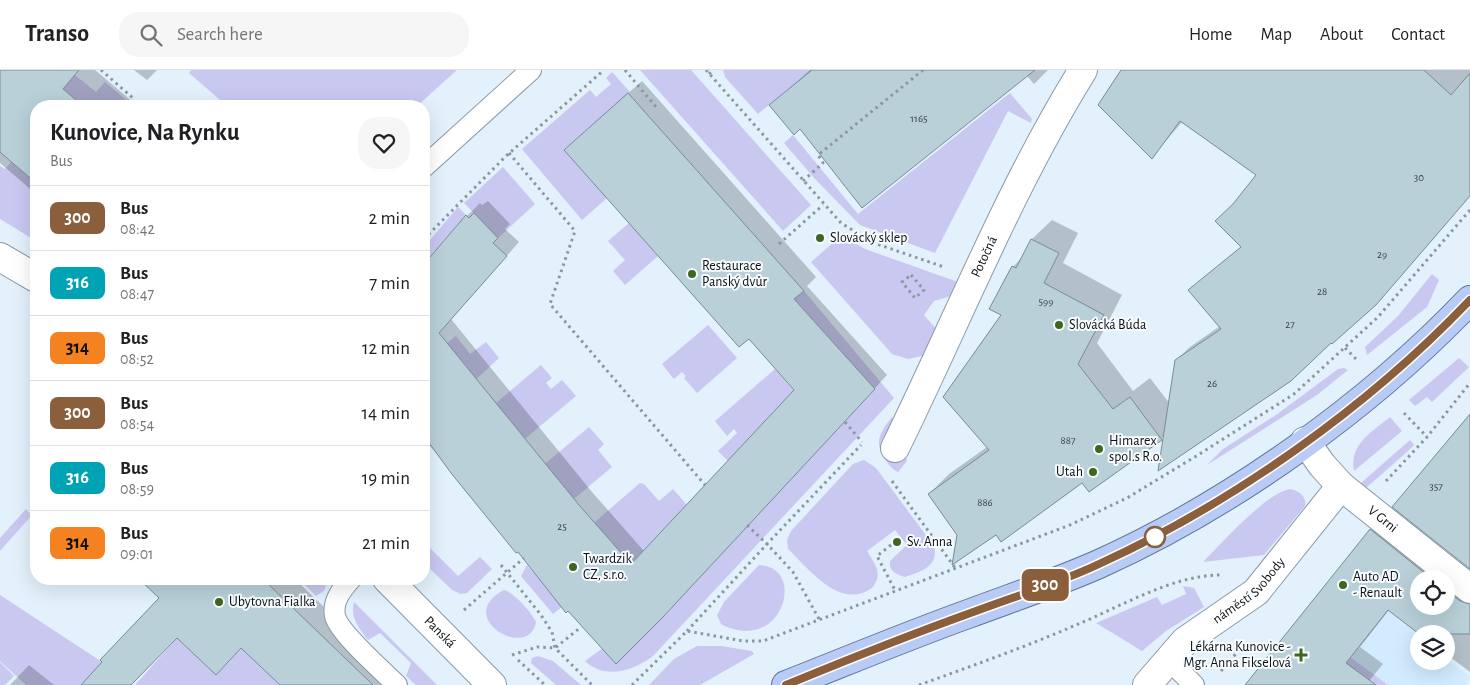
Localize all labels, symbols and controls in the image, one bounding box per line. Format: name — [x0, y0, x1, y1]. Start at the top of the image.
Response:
search box — [119, 12, 469, 57]
icon: search — [137, 21, 165, 49]
text: Transo — [25, 22, 89, 46]
text: Search here — [177, 25, 263, 44]
text: Home — [1189, 26, 1232, 44]
text: Map — [1260, 26, 1292, 44]
text: About — [1320, 26, 1363, 44]
text: Contact — [1391, 26, 1445, 44]
house number: 1165 — [910, 113, 928, 124]
button: heart — [358, 117, 410, 169]
text: Kunovice, Na Rynku — [50, 121, 239, 145]
text: Bus — [50, 153, 73, 169]
house number: 30 — [1414, 172, 1424, 183]
text: Bus — [120, 199, 148, 218]
text: 300 — [64, 209, 91, 227]
text: 2 min — [369, 209, 410, 228]
text: 08:42 — [120, 221, 155, 237]
place label: Slovácký sklep — [830, 231, 907, 245]
marker: Slovácký sklep — [814, 232, 826, 244]
street label: Potočná — [969, 234, 1000, 280]
house number: 29 — [1377, 249, 1387, 260]
place label: Restaurace Panský dvůr — [702, 259, 767, 289]
text: Bus — [120, 264, 148, 283]
marker: Restaurace Panský dvůr — [686, 268, 698, 280]
text: 316 — [66, 274, 89, 292]
text: 7 min — [369, 274, 410, 293]
text: 08:47 — [120, 286, 154, 302]
house number: 28 — [1317, 286, 1327, 297]
house number: 599 — [1039, 296, 1053, 307]
place label: Slovácká Búda — [1069, 318, 1147, 332]
marker: Slovácká Búda — [1053, 319, 1065, 331]
house number: 27 — [1285, 319, 1295, 330]
text: Bus — [120, 329, 148, 348]
text: 314 — [66, 339, 89, 357]
text: 12 min — [362, 339, 410, 358]
text: 08:52 — [120, 351, 154, 367]
house number: 26 — [1207, 378, 1217, 389]
text: Bus — [120, 394, 148, 413]
text: 300 — [64, 404, 91, 422]
text: 14 min — [362, 404, 410, 423]
text: 08:54 — [120, 416, 154, 432]
place label: Himarex spol.s R.o. — [1109, 434, 1162, 464]
house number: 887 — [1060, 435, 1076, 446]
marker: Himarex spol.s R.o. — [1093, 443, 1105, 455]
text: Bus — [120, 459, 148, 478]
place label: Utah — [1056, 465, 1083, 479]
marker: Utah — [1087, 466, 1099, 478]
text: 316 — [66, 469, 89, 487]
text: 19 min — [362, 469, 410, 488]
text: 08:59 — [120, 481, 154, 497]
house number: 357 — [1429, 481, 1443, 492]
house number: 886 — [977, 497, 993, 508]
street label: V Grni — [1365, 503, 1400, 535]
house number: 25 — [557, 521, 567, 532]
text: Bus — [120, 524, 148, 543]
unlabelled marker — [1144, 526, 1166, 548]
text: 314 — [66, 534, 89, 552]
text: 21 min — [362, 534, 410, 553]
place label: Sv. Anna — [907, 535, 953, 549]
marker: Sv. Anna — [891, 536, 903, 548]
text: 09:01 — [120, 546, 154, 562]
place label: Twardzik CZ, s.r.o. — [583, 552, 632, 582]
street label: náměstí Svobody — [1210, 555, 1288, 627]
marker: Twardzik CZ, s.r.o. — [567, 561, 579, 573]
line badge: 300 — [1016, 569, 1074, 601]
place label: Auto AD - Renault — [1353, 570, 1403, 600]
map controls — [1410, 570, 1455, 670]
button: locate — [1410, 570, 1455, 615]
text: 300 — [1032, 576, 1058, 594]
marker: Auto AD - Renault — [1337, 579, 1349, 591]
place label: Ubytovna Fialka — [229, 595, 316, 609]
marker: Ubytovna Fialka — [213, 596, 225, 608]
street label: Panská — [421, 614, 459, 651]
button: layers — [1410, 625, 1455, 670]
place label: Lékárna Kunovice - Mgr. Anna Fikselová — [1183, 640, 1292, 670]
marker: Lékárna Kunovice - Mgr. Anna Fikselová — [1295, 649, 1307, 661]

